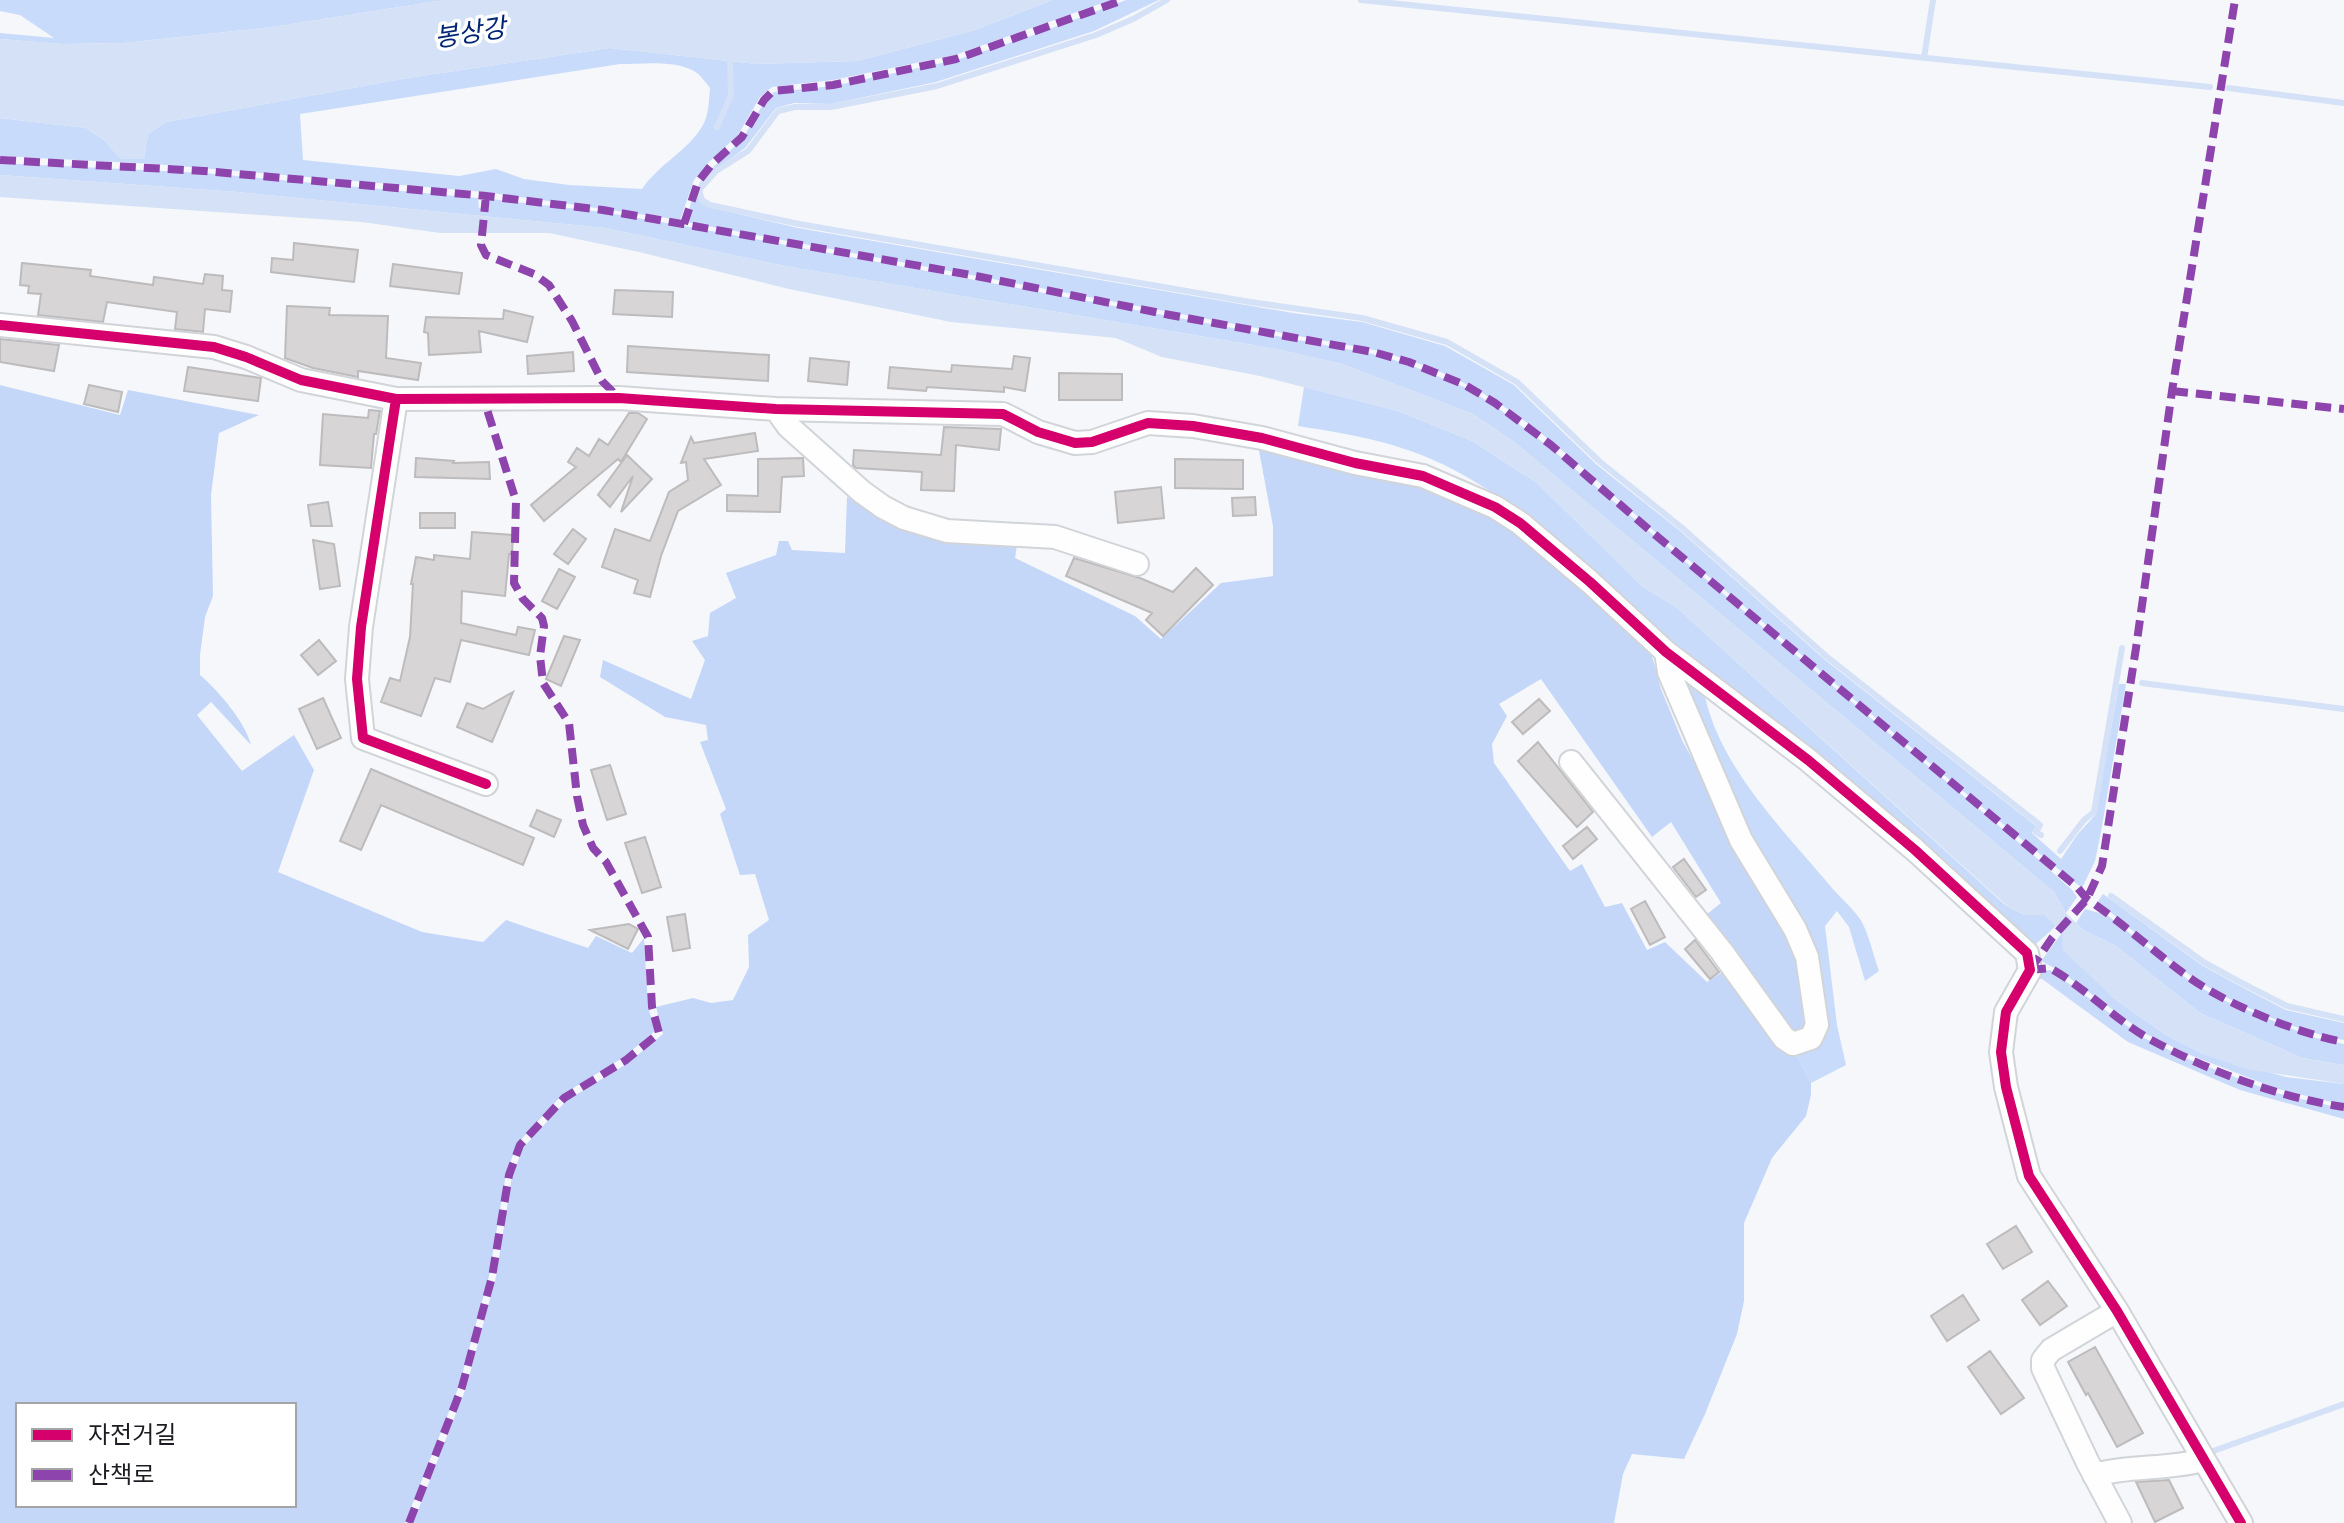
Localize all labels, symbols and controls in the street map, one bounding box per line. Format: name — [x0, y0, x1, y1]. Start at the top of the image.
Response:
water label: 봉상강 — [432, 13, 511, 53]
legend — [16, 1403, 296, 1507]
text: 자전거길 — [88, 1422, 176, 1448]
text: 산책로 — [88, 1462, 154, 1488]

